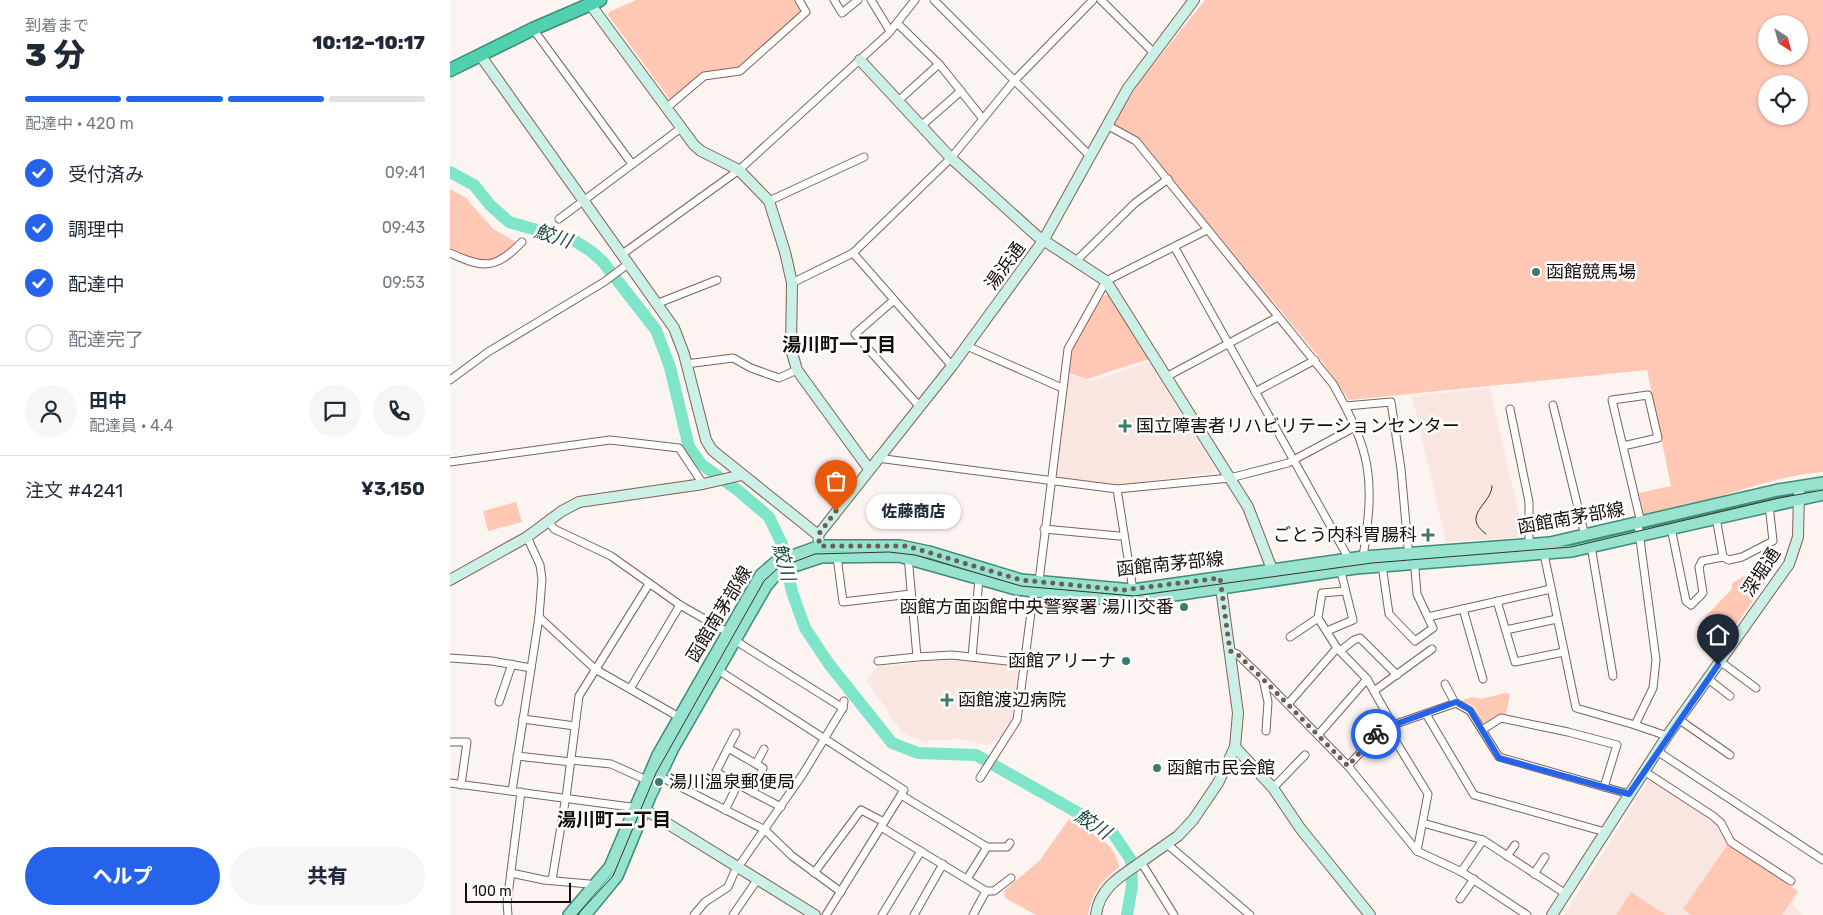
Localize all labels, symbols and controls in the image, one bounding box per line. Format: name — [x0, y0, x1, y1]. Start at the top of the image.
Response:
north arrow — [1758, 15, 1808, 65]
map controls — [1758, 15, 1808, 125]
text: 到着まで — [25, 16, 89, 35]
text: 10:12–10:17 — [312, 31, 425, 54]
text: 3 分 — [25, 36, 85, 74]
button: locate — [1758, 75, 1808, 125]
text: 配達中 · 420 m — [25, 114, 134, 133]
icon: check — [25, 159, 53, 187]
text: 受付済み — [68, 163, 144, 186]
text: 09:41 — [385, 163, 425, 182]
icon: check — [25, 214, 53, 242]
text: 調理中 — [68, 218, 125, 241]
text: 09:43 — [382, 218, 425, 237]
water label: 鮫川 — [531, 219, 577, 253]
street label: 湯浜通 — [980, 238, 1030, 294]
place label: 函館競馬場 — [1546, 261, 1636, 283]
marker: 函館競馬場 — [1530, 266, 1542, 278]
icon: check — [25, 269, 53, 297]
text: 配達中 — [68, 273, 125, 296]
text: 09:53 — [382, 273, 425, 292]
text: 配達完了 — [68, 328, 144, 351]
district label: 湯川町一丁目 — [782, 333, 896, 356]
button: person — [25, 385, 77, 437]
button: chat — [309, 385, 361, 437]
button: phone — [373, 385, 425, 437]
text: 田中 — [89, 389, 127, 412]
place label: 国立障害者リハビリテーションセンター — [1136, 415, 1460, 437]
text: 配達員 · 4.4 — [89, 416, 174, 435]
marker: 国立障害者リハビリテーションセンター — [1118, 419, 1132, 433]
pin — [815, 460, 857, 511]
icon: bag — [822, 467, 850, 495]
text: ¥3,150 — [361, 477, 425, 500]
text: 注文 #4241 — [25, 479, 123, 502]
callout: 佐藤商店 — [866, 494, 961, 528]
street label: 函館南茅部線 — [1516, 498, 1626, 538]
text: 佐藤商店 — [881, 502, 946, 521]
place label: ごとう内科胃腸科 — [1273, 524, 1417, 546]
marker: ごとう内科胃腸科 — [1421, 528, 1435, 542]
water label: 鮫川 — [768, 541, 801, 585]
street label: 深堀通 — [1737, 543, 1785, 601]
street label: 函館南茅部線 — [1115, 547, 1225, 581]
street label: 函館南茅部線 — [682, 562, 756, 666]
place label: 函館方面函館中央警察署 湯川交番 — [900, 596, 1174, 618]
marker: 函館方面函館中央警察署 湯川交番 — [1178, 601, 1190, 613]
pin — [1697, 614, 1739, 665]
icon: home — [1704, 621, 1732, 649]
place label: 函館アリーナ — [1008, 650, 1116, 672]
marker: 函館アリーナ — [1120, 655, 1132, 667]
place label: 函館渡辺病院 — [958, 689, 1066, 711]
marker: 函館渡辺病院 — [940, 693, 954, 707]
courier — [1351, 709, 1401, 759]
icon: bike — [1362, 720, 1390, 748]
place label: 函館市民会館 — [1167, 757, 1275, 779]
marker: 函館市民会館 — [1151, 762, 1163, 774]
place label: 湯川溫泉郵便局 — [669, 771, 795, 793]
marker: 湯川溫泉郵便局 — [653, 776, 665, 788]
water label: 鮫川 — [1071, 804, 1117, 845]
district label: 湯川町二丁目 — [557, 808, 671, 831]
button: ヘルプ — [25, 847, 220, 905]
button: 共有 — [230, 847, 425, 905]
scale bar — [465, 880, 571, 903]
text: 100 m — [472, 883, 512, 900]

